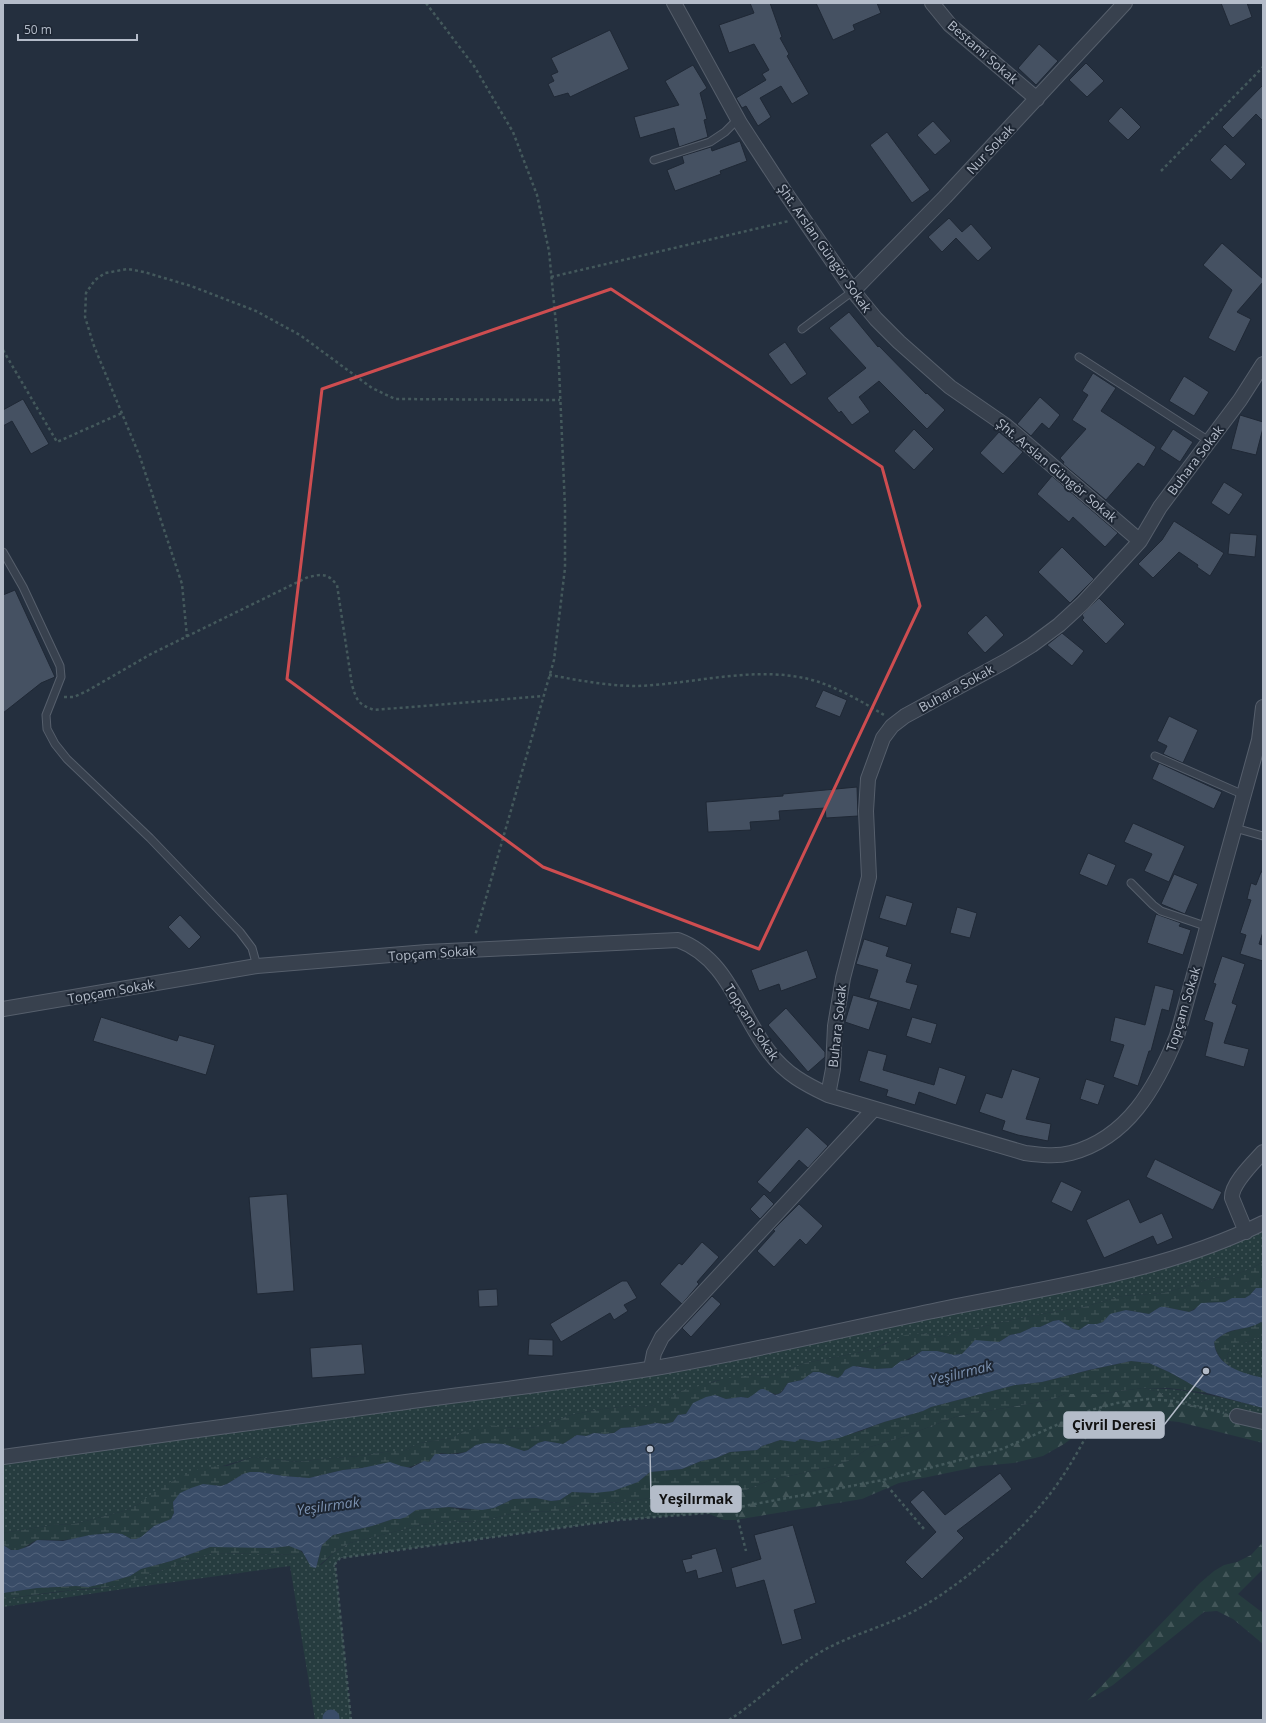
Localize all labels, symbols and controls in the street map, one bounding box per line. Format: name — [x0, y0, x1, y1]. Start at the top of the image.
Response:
scale bar — [18, 16, 137, 42]
street label: Bestami Sokak — [944, 16, 1022, 88]
text: 50 m — [24, 21, 52, 38]
street label: Nur Sokak — [962, 120, 1018, 178]
street label: Şht. Arslan Güngör Sokak — [774, 180, 876, 316]
street label: Şht. Arslan Güngör Sokak — [993, 414, 1121, 526]
street label: Buhara Sokak — [1163, 421, 1227, 499]
street label: Buhara Sokak — [915, 660, 997, 716]
street label: Topçam Sokak — [388, 941, 476, 965]
street label: Topçam Sokak — [1162, 964, 1204, 1054]
street label: Topçam Sokak — [66, 974, 156, 1007]
street label: Topçam Sokak — [721, 980, 784, 1064]
street label: Buhara Sokak — [824, 983, 850, 1068]
water label: Yeşilırmak — [928, 1355, 995, 1389]
callout: Çivril Deresi — [1064, 1412, 1164, 1438]
text: Çivril Deresi — [1072, 1415, 1156, 1434]
callout: Yeşilırmak — [651, 1486, 741, 1512]
text: Yeşilırmak — [659, 1489, 733, 1508]
water label: Yeşilırmak — [295, 1492, 362, 1519]

